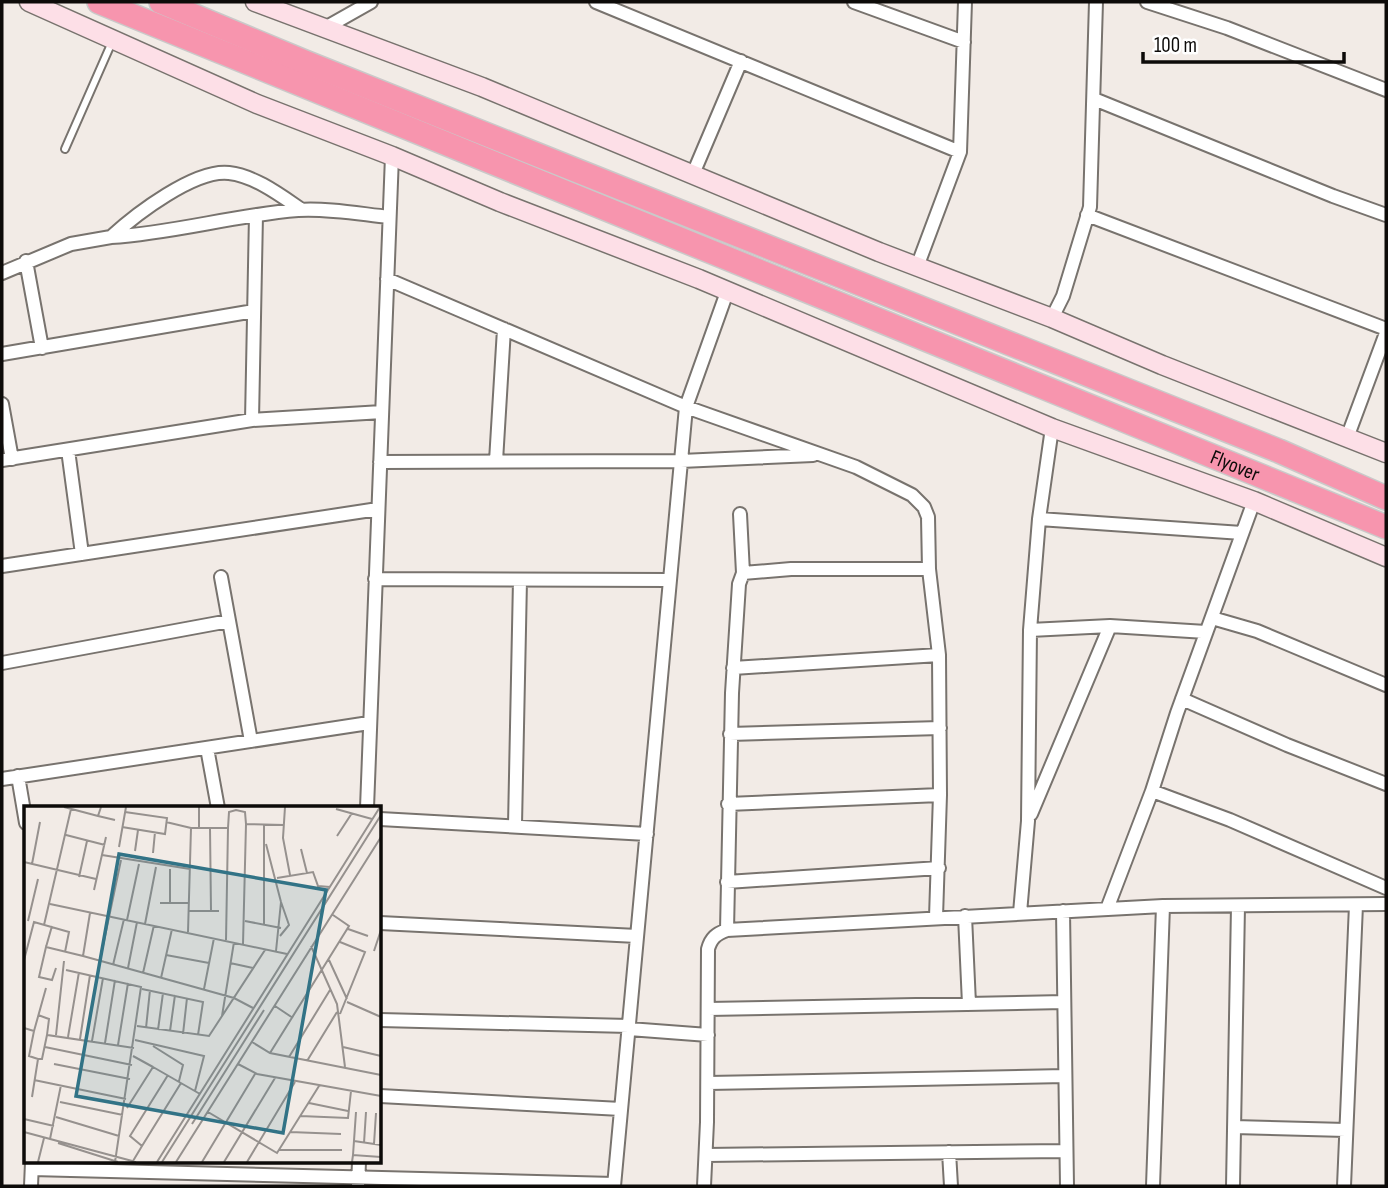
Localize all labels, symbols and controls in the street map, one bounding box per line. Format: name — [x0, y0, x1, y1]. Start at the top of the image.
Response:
scale bar — [1143, 21, 1344, 65]
text: 100 m — [1154, 33, 1197, 58]
street label: Flyover — [1207, 444, 1263, 487]
inset map — [24, 806, 382, 1164]

